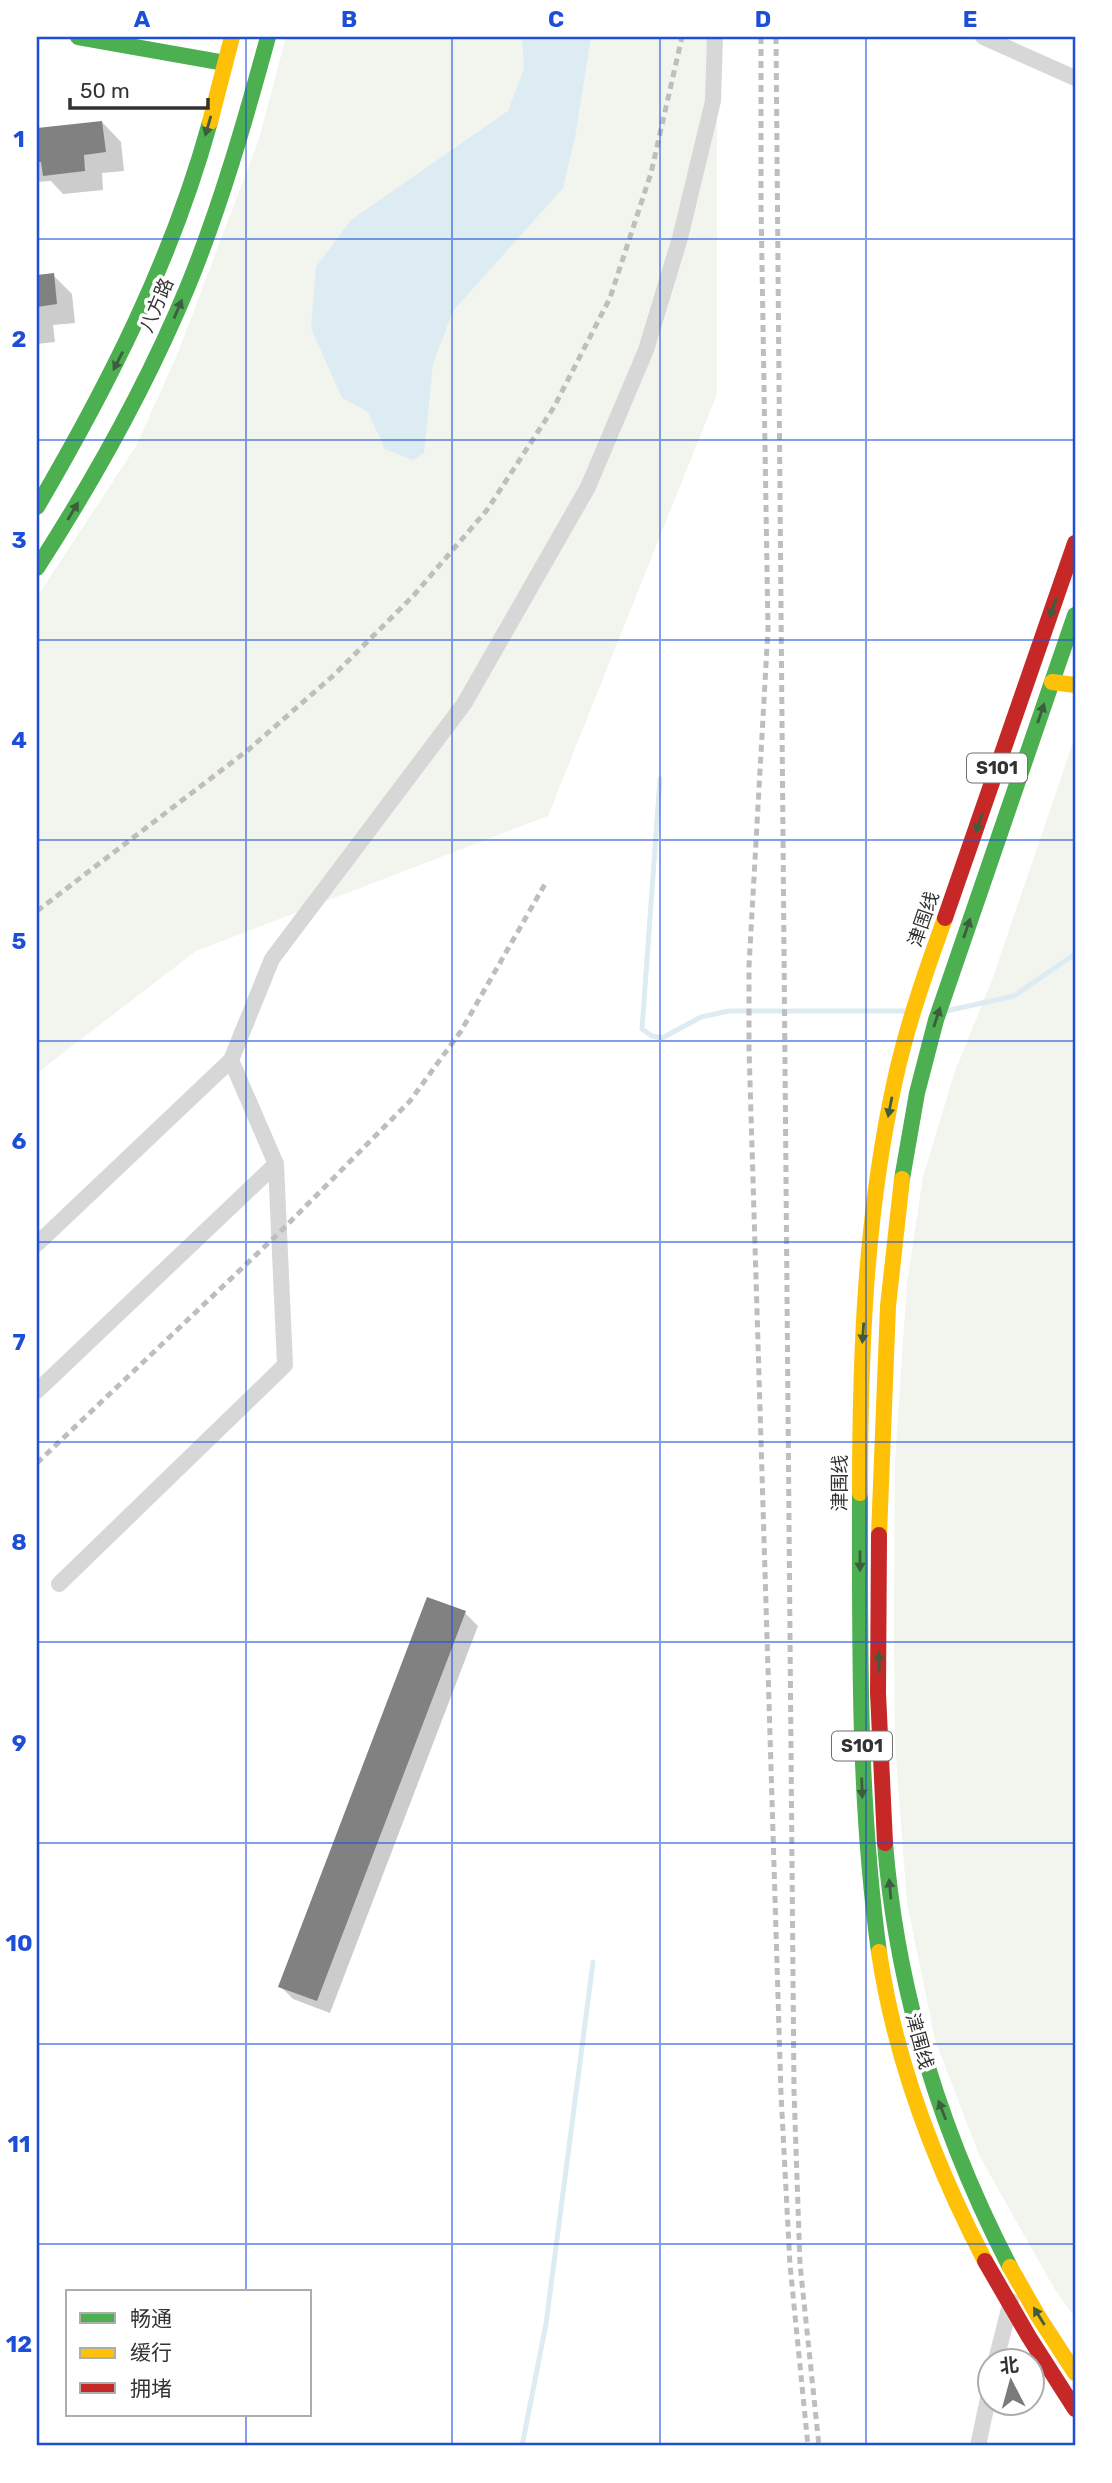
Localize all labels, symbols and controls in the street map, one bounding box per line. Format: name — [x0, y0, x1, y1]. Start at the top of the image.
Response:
text: A — [134, 5, 151, 33]
text: B — [341, 5, 357, 33]
text: C — [548, 5, 564, 33]
text: D — [755, 5, 771, 33]
text: E — [963, 5, 977, 33]
scale bar — [70, 66, 208, 110]
text: 50 m — [80, 78, 130, 103]
one-way arrow — [202, 116, 213, 138]
text: 1 — [13, 125, 25, 153]
street label: 八方路 — [135, 274, 178, 336]
one-way arrow — [172, 298, 183, 319]
text: 2 — [12, 325, 26, 353]
one-way arrow — [112, 351, 124, 371]
one-way arrow — [67, 501, 80, 520]
text: 3 — [11, 526, 27, 554]
one-way arrow — [1047, 597, 1058, 618]
one-way arrow — [1036, 703, 1047, 724]
text: 4 — [11, 726, 27, 754]
road number: S101 — [967, 754, 1027, 782]
one-way arrow — [973, 812, 984, 833]
street label: 津围线 — [903, 888, 944, 950]
one-way arrow — [962, 918, 973, 939]
text: 5 — [12, 927, 27, 955]
one-way arrow — [933, 1007, 943, 1028]
one-way arrow — [884, 1096, 895, 1118]
text: 6 — [12, 1127, 27, 1155]
one-way arrow — [857, 1322, 868, 1344]
text: 7 — [12, 1328, 26, 1356]
street label: 津围线 — [828, 1454, 851, 1512]
text: 8 — [11, 1528, 27, 1556]
one-way arrow — [854, 1550, 866, 1572]
one-way arrow — [873, 1651, 885, 1673]
text: 9 — [12, 1729, 26, 1757]
road number: S101 — [832, 1731, 892, 1760]
one-way arrow — [857, 1777, 868, 1799]
one-way arrow — [885, 1878, 896, 1900]
text: 10 — [5, 1929, 33, 1957]
street label: 津围线 — [901, 2011, 938, 2072]
one-way arrow — [937, 2100, 948, 2121]
text: 11 — [8, 2130, 30, 2158]
legend — [66, 2290, 312, 2416]
text: 畅通 — [130, 2306, 172, 2331]
one-way arrow — [1032, 2306, 1045, 2325]
text: 12 — [6, 2330, 32, 2358]
text: 缓行 — [130, 2340, 172, 2365]
north arrow — [976, 2346, 1046, 2416]
text: 北 — [999, 2353, 1020, 2378]
text: 拥堵 — [130, 2376, 172, 2401]

